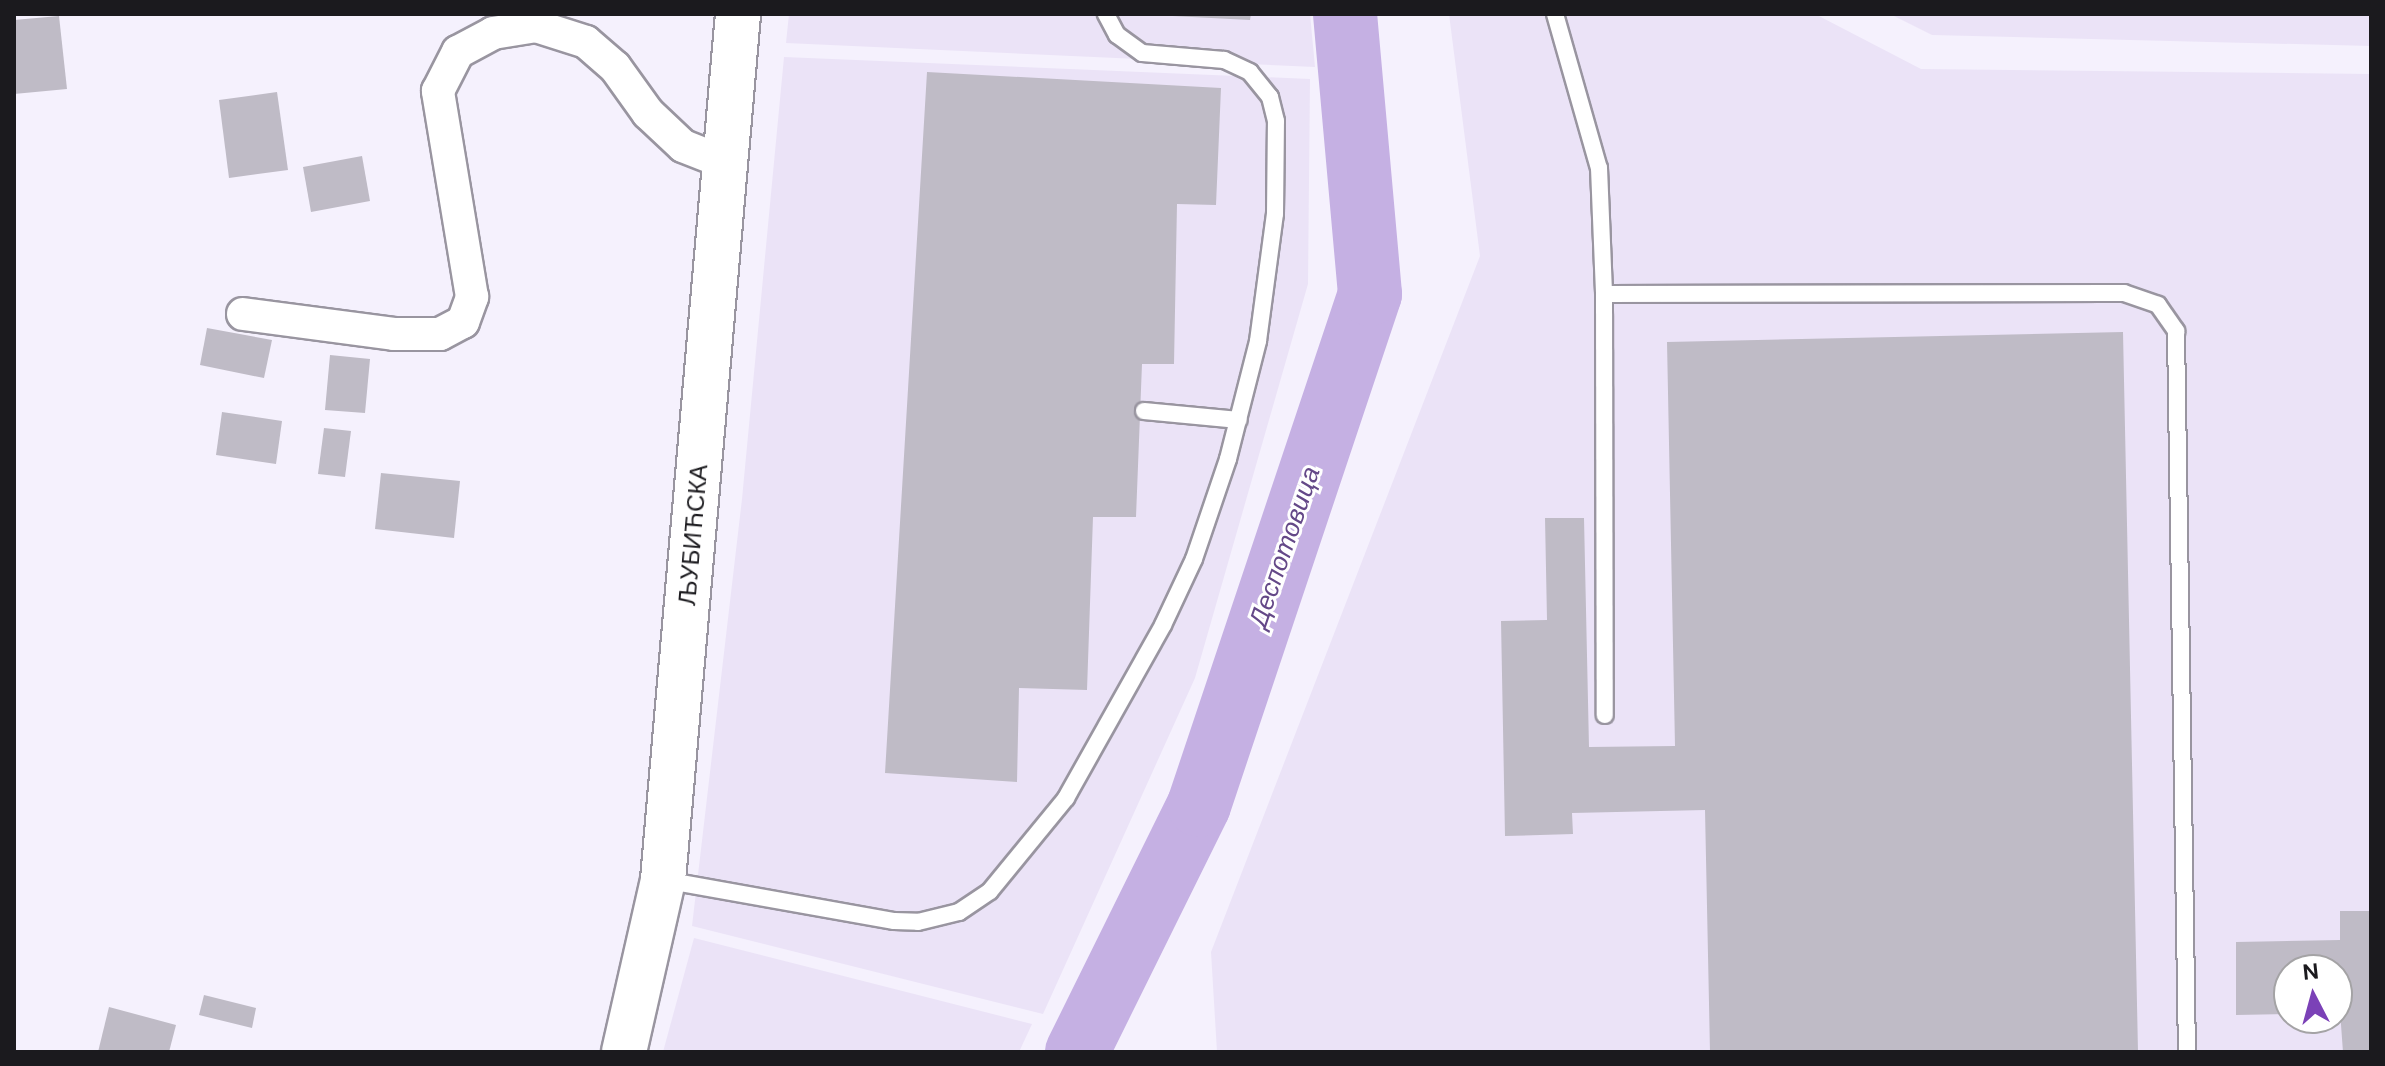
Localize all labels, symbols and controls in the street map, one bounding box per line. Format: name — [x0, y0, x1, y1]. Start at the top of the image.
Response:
street label: ЉУБИЋСКА — [672, 463, 714, 607]
water label: Деспотовица — [1243, 463, 1327, 631]
north arrow — [2273, 954, 2353, 1034]
text: N — [2301, 956, 2320, 987]

